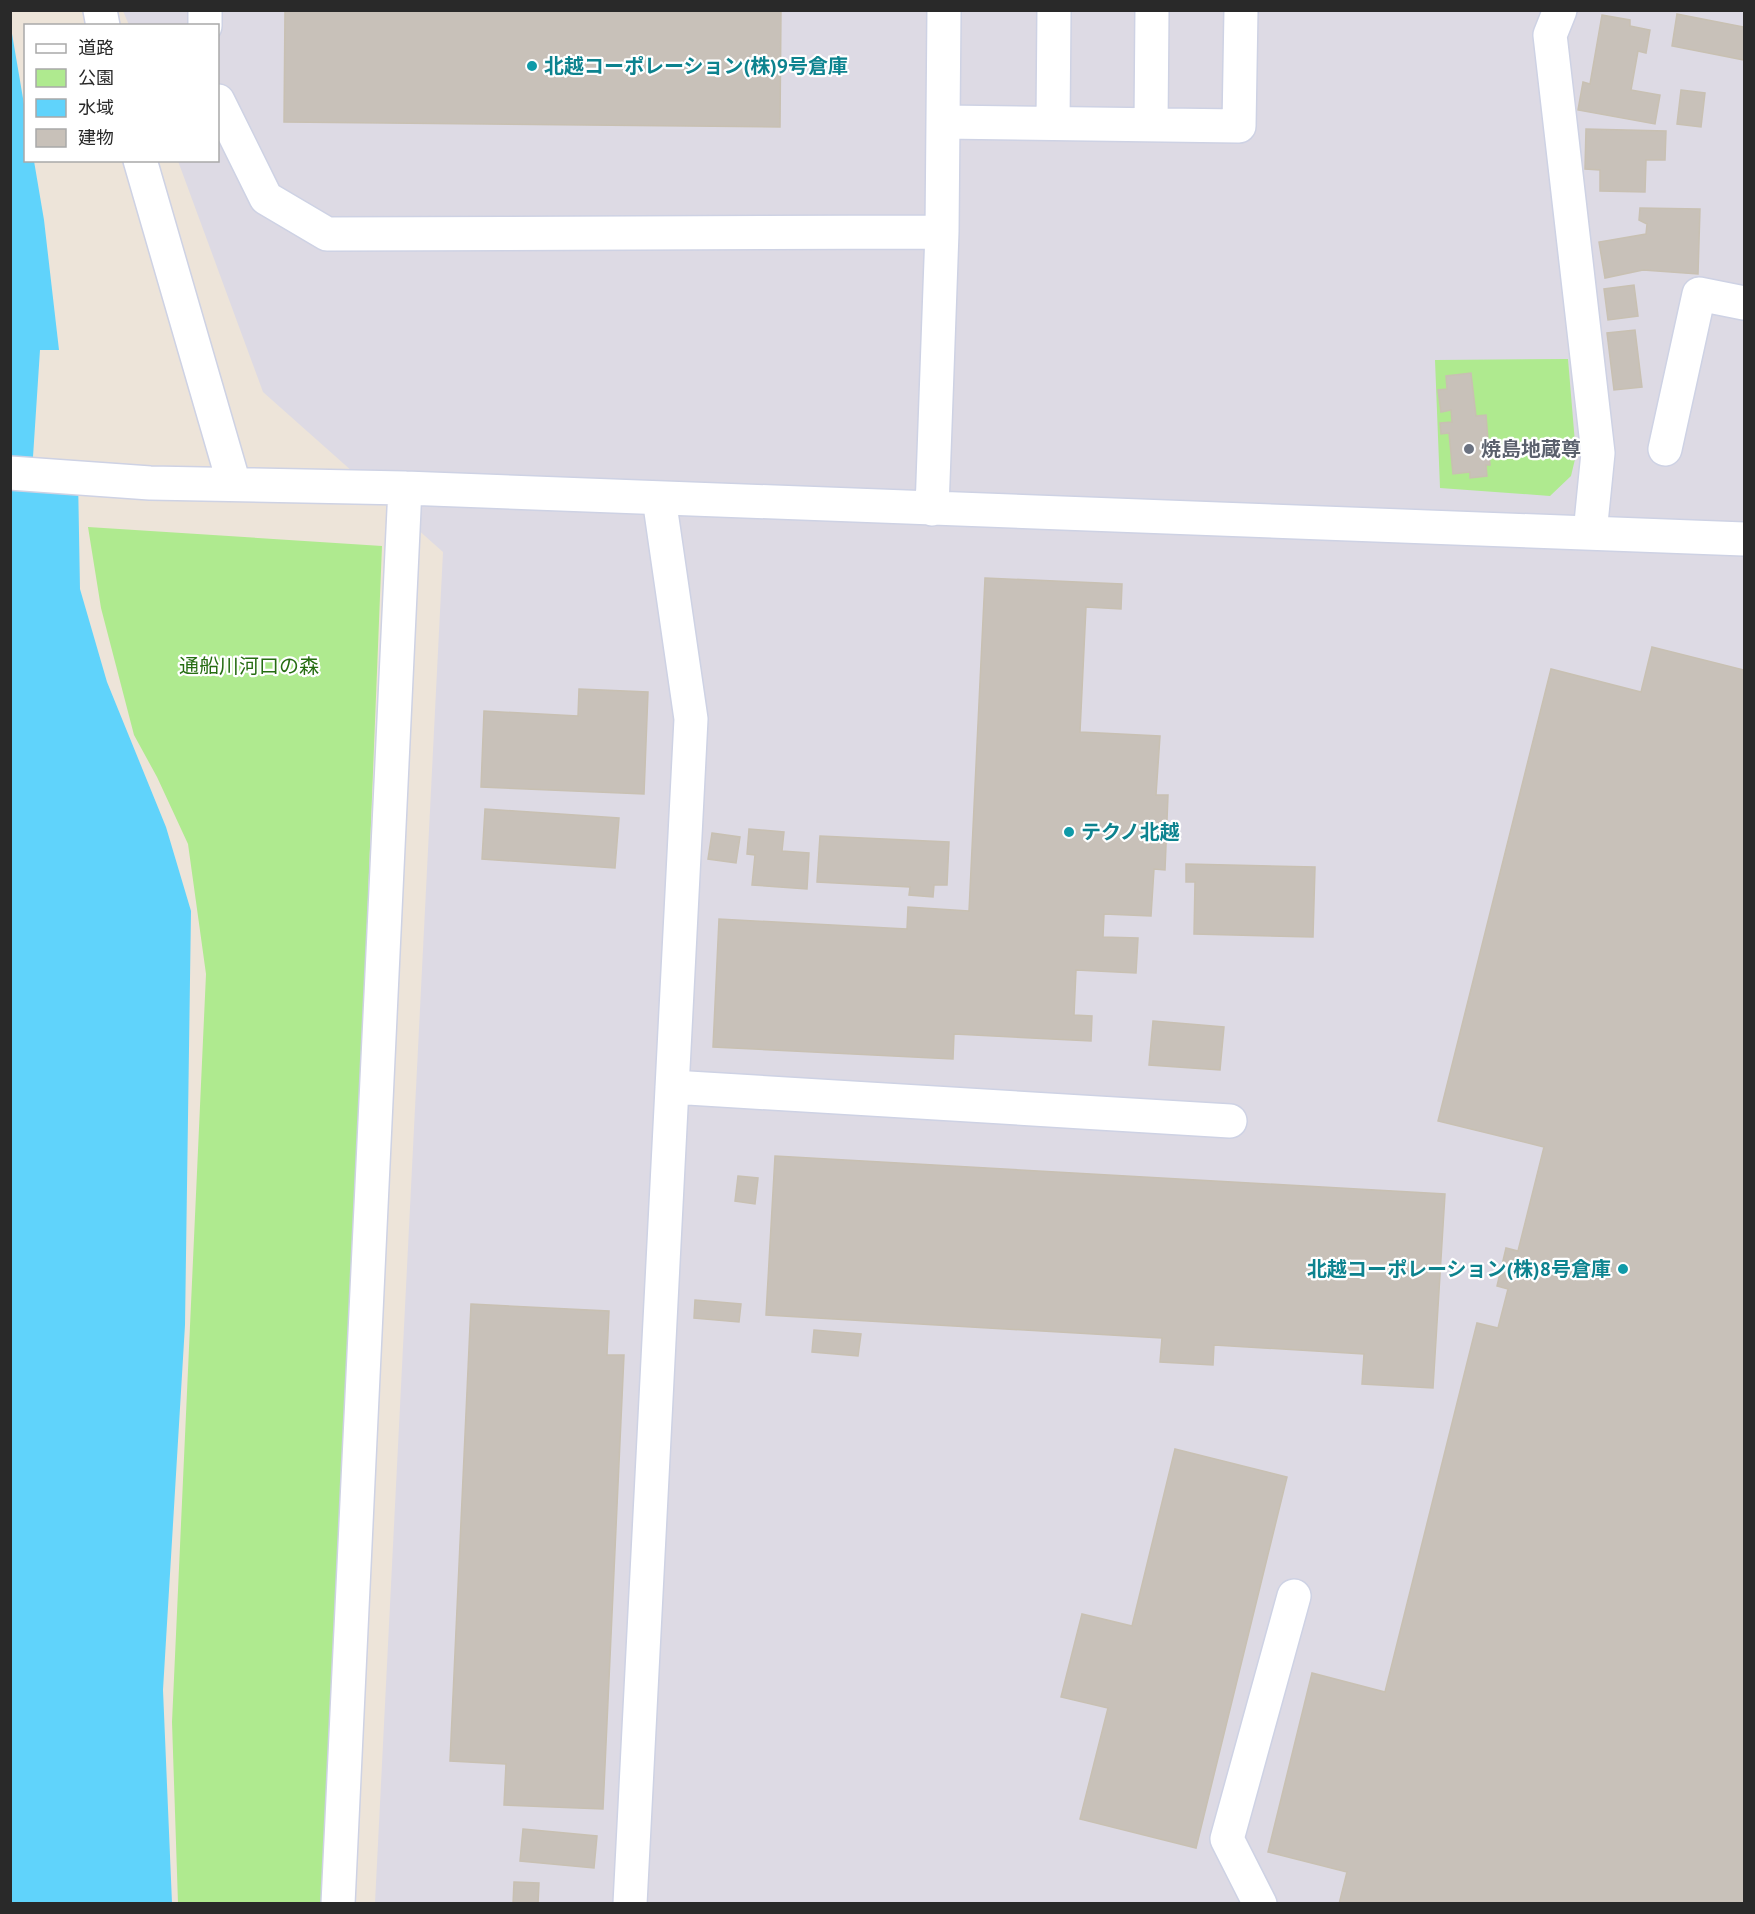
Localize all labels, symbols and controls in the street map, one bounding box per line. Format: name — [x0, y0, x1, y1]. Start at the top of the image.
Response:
legend — [24, 24, 219, 162]
text: 道路 — [78, 36, 114, 59]
place label: 北越コーポレーション(株)9号倉庫 — [544, 53, 848, 79]
marker: 北越コーポレーション(株)9号倉庫 — [525, 59, 539, 73]
text: 公園 — [78, 66, 114, 89]
text: 水域 — [78, 96, 114, 119]
text: 建物 — [78, 126, 114, 149]
place label: 焼島地蔵尊 — [1481, 436, 1581, 462]
marker: 焼島地蔵尊 — [1462, 442, 1476, 456]
park label: 通船川河口の森 — [179, 653, 319, 679]
place label: テクノ北越 — [1081, 819, 1180, 845]
marker: テクノ北越 — [1062, 825, 1076, 839]
place label: 北越コーポレーション(株)8号倉庫 — [1307, 1256, 1611, 1282]
marker: 北越コーポレーション(株)8号倉庫 — [1616, 1262, 1630, 1276]

